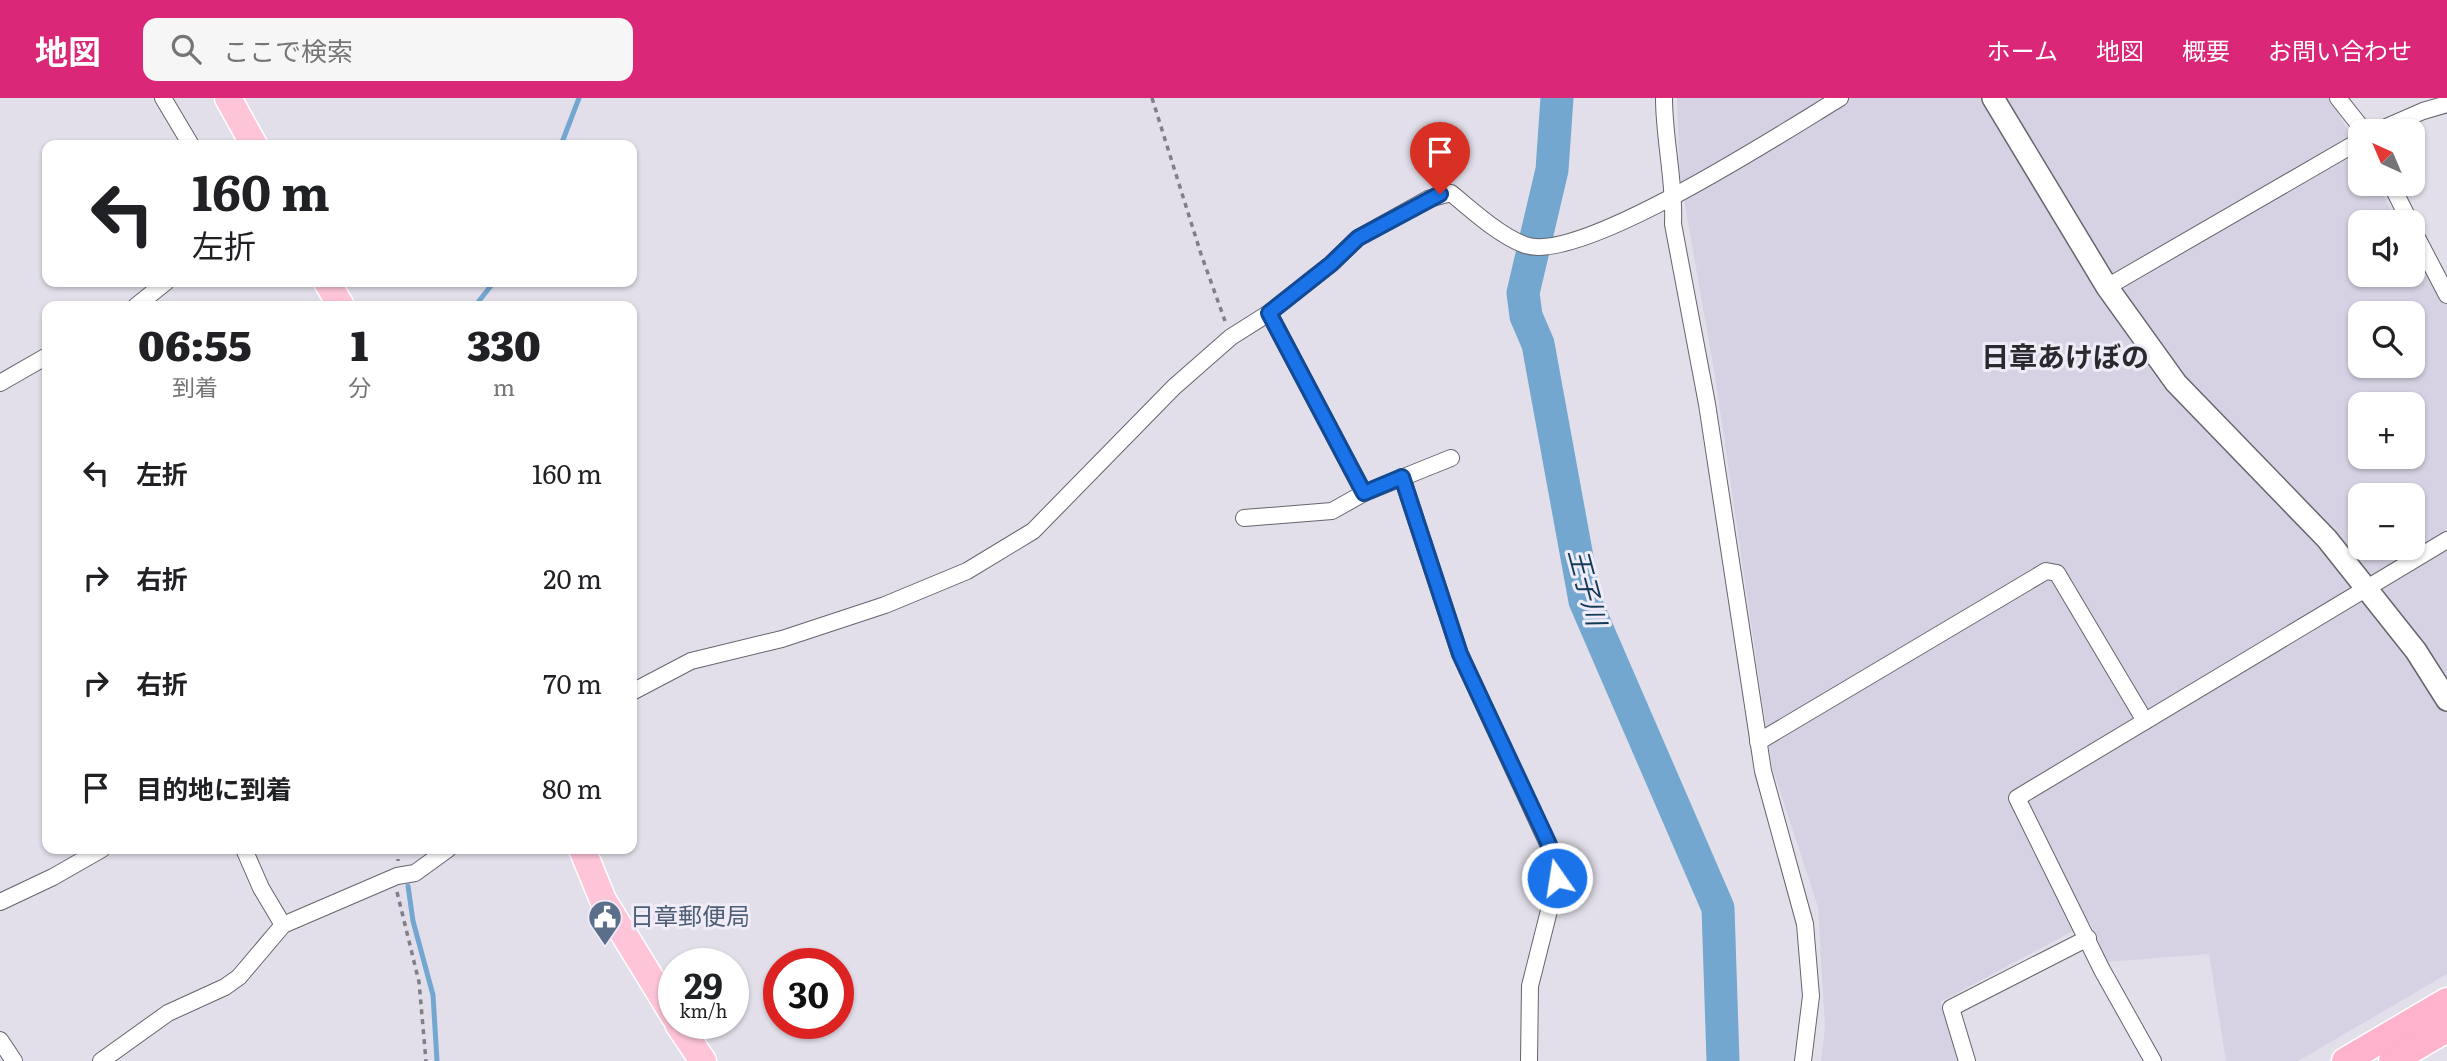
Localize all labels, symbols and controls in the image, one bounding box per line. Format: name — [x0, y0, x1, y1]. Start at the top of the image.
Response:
search box — [143, 18, 633, 81]
text: 地図 — [35, 25, 101, 74]
icon: search — [167, 30, 205, 68]
text: ここで検索 — [223, 30, 353, 69]
text: ホーム — [1987, 32, 2058, 67]
text: 地図 — [2096, 32, 2144, 67]
text: 概要 — [2182, 32, 2230, 67]
text: お問い合わせ — [2268, 32, 2412, 67]
north arrow — [2348, 119, 2426, 196]
map controls — [2348, 119, 2425, 560]
pin — [1410, 122, 1470, 194]
icon: arrive — [1421, 133, 1459, 171]
text: 160 m — [192, 153, 330, 226]
icon: left — [77, 168, 168, 259]
button: sound — [2348, 210, 2425, 287]
text: 左折 — [192, 220, 256, 268]
button: search — [2348, 301, 2425, 378]
text: 06:55 — [138, 312, 252, 374]
text: 1 — [351, 312, 368, 374]
text: 330 — [467, 312, 541, 374]
district label: 日章あけぼの — [1981, 334, 2149, 376]
text: 到着 — [172, 369, 218, 403]
text: 分 — [348, 369, 371, 403]
text: m — [493, 369, 515, 403]
button: + — [2348, 392, 2425, 469]
text: 左折 — [136, 453, 188, 492]
text: 160 m — [532, 453, 602, 492]
icon: left — [77, 454, 115, 492]
button: − — [2348, 483, 2425, 560]
water label: 王子川 — [1560, 544, 1619, 632]
text: 右折 — [136, 558, 188, 597]
text: 20 m — [543, 558, 602, 597]
icon: right — [77, 559, 115, 597]
text: 右折 — [136, 663, 188, 702]
text: 70 m — [543, 663, 602, 702]
icon: right — [77, 664, 115, 702]
text: 目的地に到着 — [136, 768, 292, 807]
text: 80 m — [542, 768, 602, 807]
icon: arrive — [77, 769, 115, 807]
position arrow — [1520, 841, 1594, 915]
place label: 日章郵便局 — [630, 897, 750, 932]
public building icon: 日章郵便局 — [586, 898, 624, 947]
speed limit sign: 30 — [763, 948, 854, 1039]
text: 29 — [684, 958, 723, 1010]
text: km/h — [680, 997, 727, 1024]

